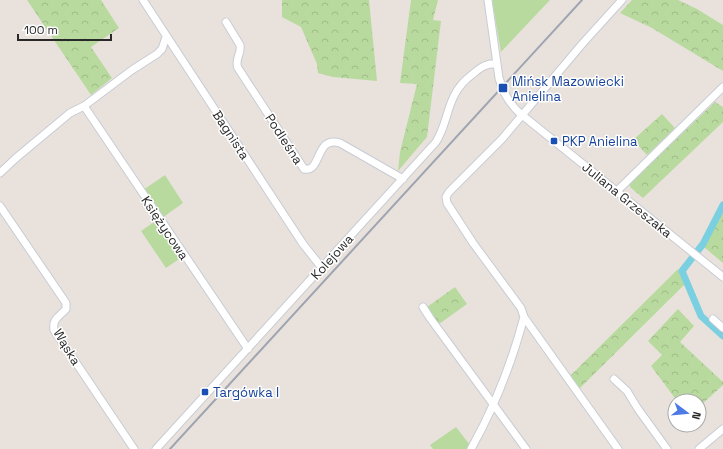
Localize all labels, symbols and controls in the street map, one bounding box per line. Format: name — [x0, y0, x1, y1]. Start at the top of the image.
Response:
scale bar — [18, 16, 111, 42]
text: 100 m — [24, 22, 58, 38]
place label: Mińsk Mazowiecki Anielina — [512, 73, 624, 105]
marker: Mińsk Mazowiecki Anielina — [497, 82, 509, 94]
street label: Bagnista — [209, 107, 254, 163]
street label: Podleśna — [261, 110, 307, 168]
place label: PKP Anielina — [562, 133, 638, 150]
marker: PKP Anielina — [549, 136, 559, 146]
street label: Juliana Grzeszaka — [578, 158, 676, 242]
street label: Księżycowa — [137, 193, 193, 264]
street label: Kolejowa — [307, 230, 357, 283]
street label: Wąska — [49, 326, 85, 369]
place label: Targówka I — [213, 384, 279, 401]
marker: Targówka I — [200, 387, 210, 397]
north arrow — [667, 393, 707, 433]
text: N — [689, 410, 704, 421]

